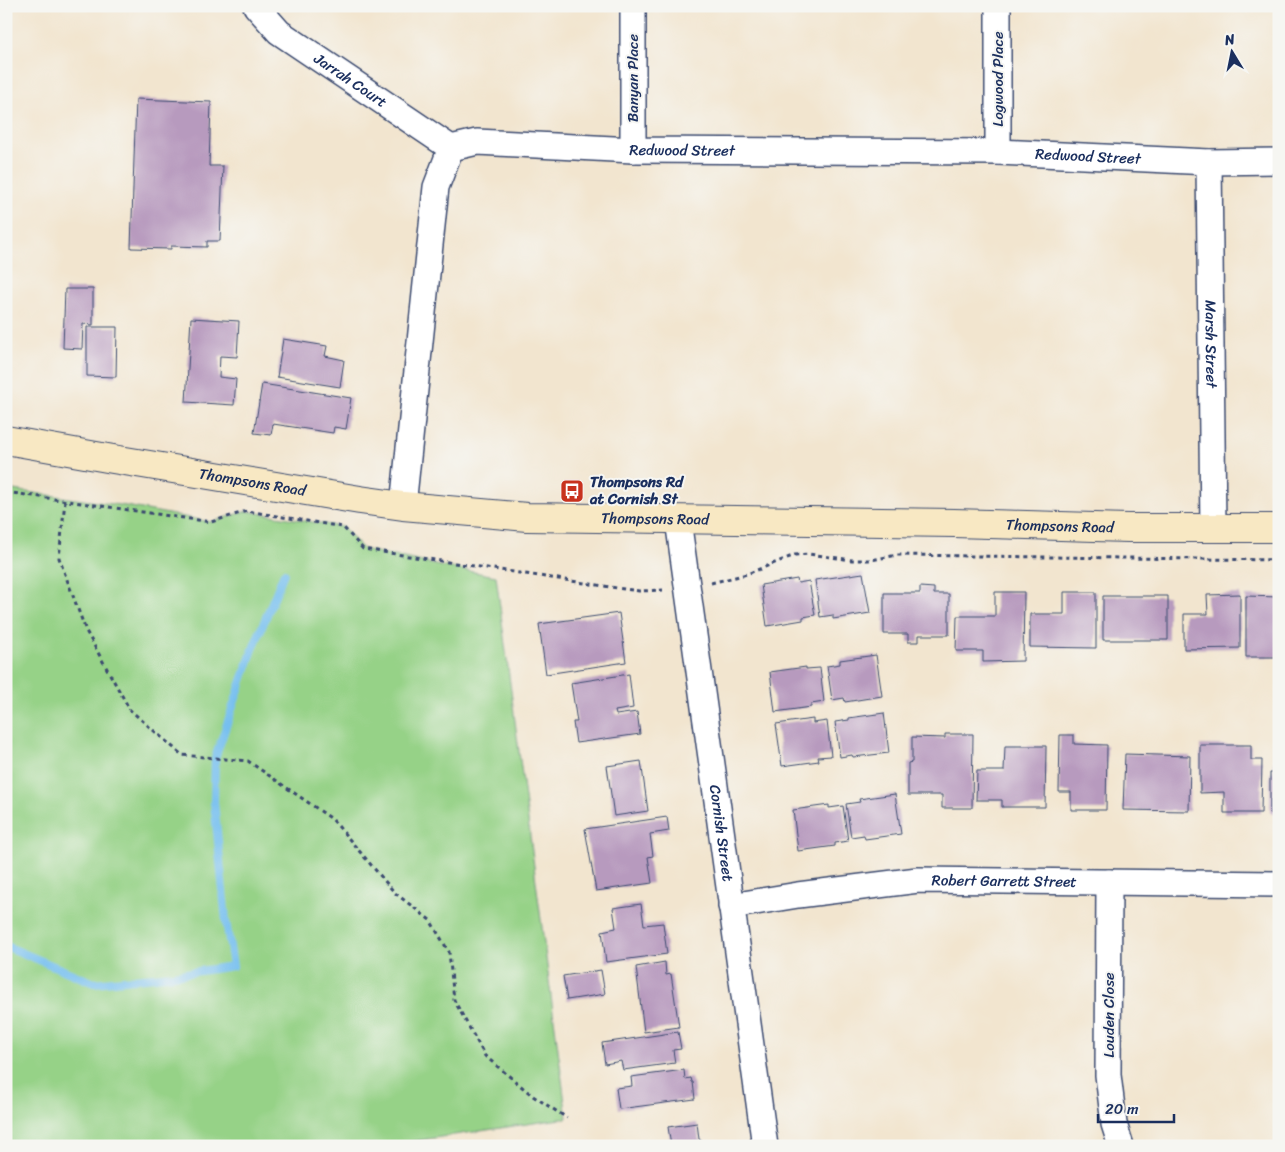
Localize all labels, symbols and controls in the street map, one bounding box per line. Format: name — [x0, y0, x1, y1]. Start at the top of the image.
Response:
text: N — [1222, 26, 1237, 53]
north arrow — [1208, 28, 1258, 78]
street label: Logwood Place — [985, 31, 1011, 127]
street label: Banyan Place — [620, 33, 646, 122]
street label: Jarrah Court — [308, 45, 393, 115]
street label: Redwood Street — [629, 137, 736, 164]
street label: Redwood Street — [1035, 141, 1142, 172]
street label: Marsh Street — [1198, 300, 1224, 389]
street label: Thompsons Road — [197, 460, 309, 504]
place label: Thompsons Rd at Cornish St — [589, 469, 685, 512]
bus stop icon: Thompsons Rd at Cornish St — [559, 478, 585, 504]
street label: Thompsons Road — [601, 505, 710, 533]
street label: Thompsons Road — [1006, 511, 1115, 541]
street label: Cornish Street — [702, 783, 741, 883]
street label: Robert Garrett Street — [931, 867, 1077, 895]
street label: Louden Close — [1096, 972, 1122, 1058]
scale bar — [1098, 1092, 1174, 1124]
text: 20 m — [1105, 1096, 1139, 1122]

